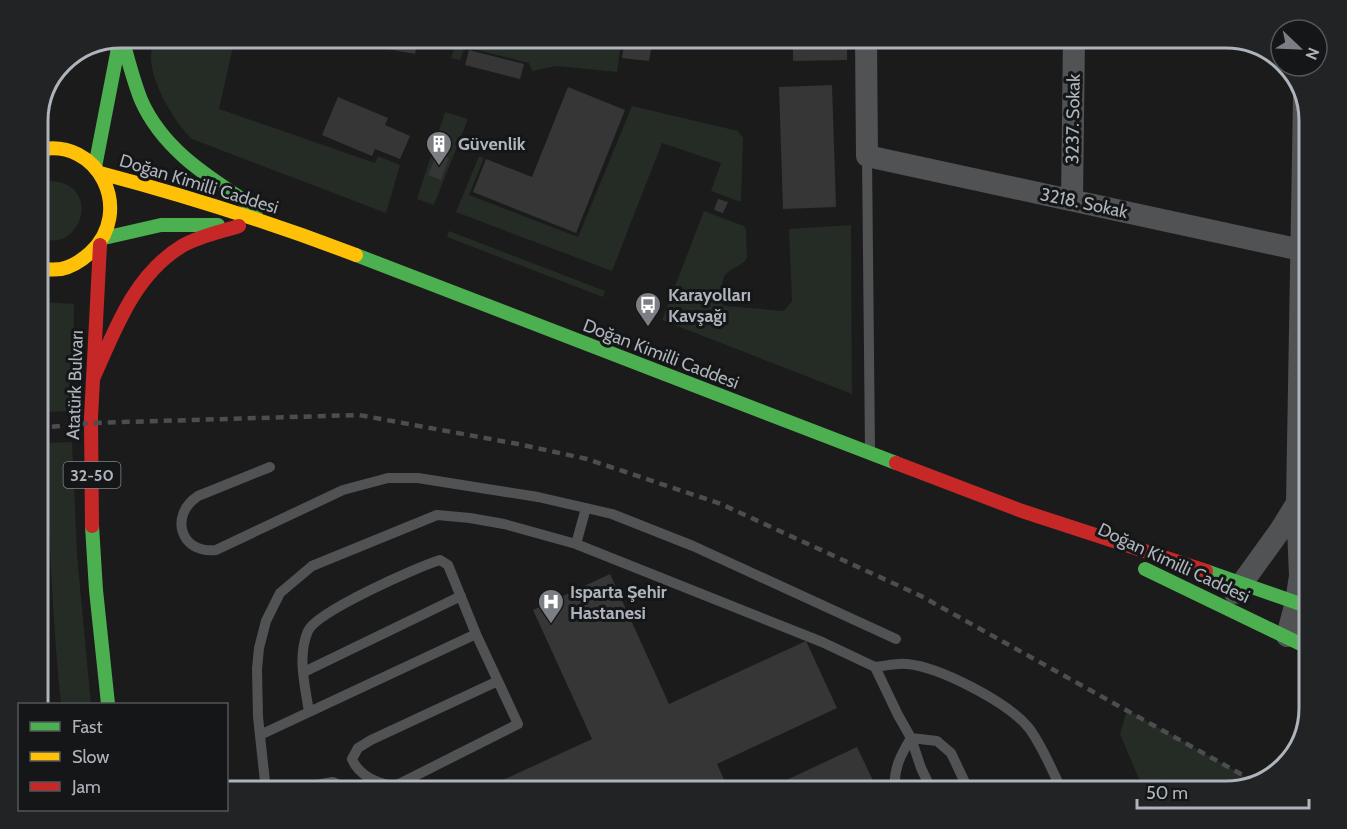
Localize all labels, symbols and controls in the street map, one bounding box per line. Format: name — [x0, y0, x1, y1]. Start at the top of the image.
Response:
north arrow — [1269, 18, 1329, 78]
text: N — [1301, 45, 1323, 63]
street label: 3237. Sokak — [1061, 73, 1085, 164]
building icon: Güvenlik — [424, 129, 454, 167]
place label: Güvenlik — [458, 133, 526, 155]
street label: Doğan Kimilli Caddesi — [117, 149, 281, 219]
street label: 3218. Sokak — [1038, 183, 1131, 223]
place label: Karayolları Kavşağı — [668, 284, 751, 327]
bus stop icon: Karayolları Kavşağı — [633, 290, 663, 328]
street label: Doğan Kimilli Caddesi — [580, 314, 742, 394]
street label: Atatürk Bulvarı — [62, 330, 88, 440]
road number: 32-50 — [64, 462, 121, 488]
street label: Doğan Kimilli Caddesi — [1094, 518, 1254, 608]
place label: Isparta Şehir Hastanesi — [570, 581, 667, 624]
hospital icon: Isparta Şehir Hastanesi — [536, 587, 566, 625]
legend — [18, 703, 228, 811]
text: Fast — [72, 716, 103, 738]
text: Slow — [72, 746, 109, 768]
scale bar — [1137, 772, 1310, 810]
text: Jam — [71, 776, 101, 798]
text: 50 m — [1146, 782, 1188, 804]

